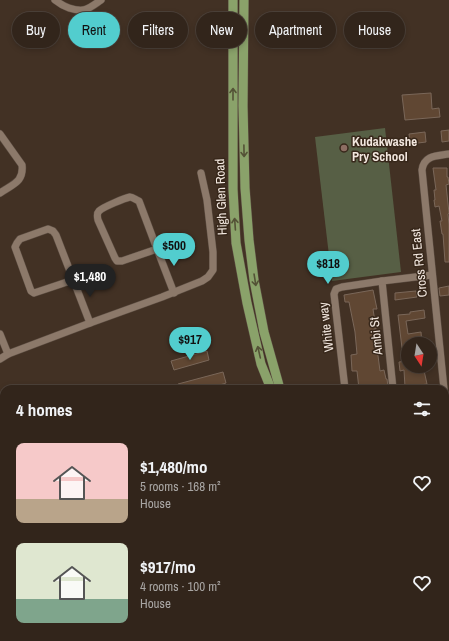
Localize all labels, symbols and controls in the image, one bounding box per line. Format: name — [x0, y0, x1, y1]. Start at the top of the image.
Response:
chip: Buy — [12, 12, 60, 48]
chip: Rent — [68, 12, 120, 48]
chip: Filters — [128, 12, 188, 48]
chip: New — [196, 12, 247, 48]
chip: Apartment — [255, 12, 336, 48]
chip: House — [344, 12, 405, 48]
one-way arrow — [229, 88, 237, 101]
place label: Kudakwashe Pry School — [352, 133, 417, 165]
marker: Kudakwashe Pry School — [339, 143, 349, 153]
one-way arrow — [240, 144, 248, 157]
street label: High Glen Road — [211, 158, 231, 235]
one-way arrow — [231, 218, 239, 231]
street label: Cross Rd East — [407, 228, 431, 298]
pin: $500 — [150, 233, 198, 267]
text: $500 — [162, 237, 186, 254]
pin: $818 — [304, 251, 352, 285]
text: $818 — [316, 255, 340, 272]
pin: $1,480 — [57, 264, 123, 298]
text: $1,480 — [74, 268, 106, 285]
one-way arrow — [251, 274, 259, 287]
street label: White way — [314, 301, 337, 353]
street label: Ambi St — [366, 316, 387, 357]
pin: $917 — [166, 327, 214, 361]
text: $917 — [178, 331, 202, 348]
north arrow — [401, 337, 437, 373]
map controls — [401, 337, 437, 373]
one-way arrow — [254, 346, 262, 359]
text: 4 homes — [16, 398, 73, 421]
icon: filters — [411, 398, 433, 420]
text: $1,480/mo — [140, 455, 207, 478]
icon: home — [48, 459, 96, 507]
icon: heart — [411, 472, 433, 494]
text: 5 rooms · 168 m² — [140, 478, 221, 495]
text: House — [140, 495, 171, 512]
text: $917/mo — [140, 555, 196, 578]
icon: home — [48, 559, 96, 607]
icon: heart — [411, 572, 433, 594]
text: 4 rooms · 100 m² — [140, 578, 221, 595]
text: House — [140, 595, 171, 612]

